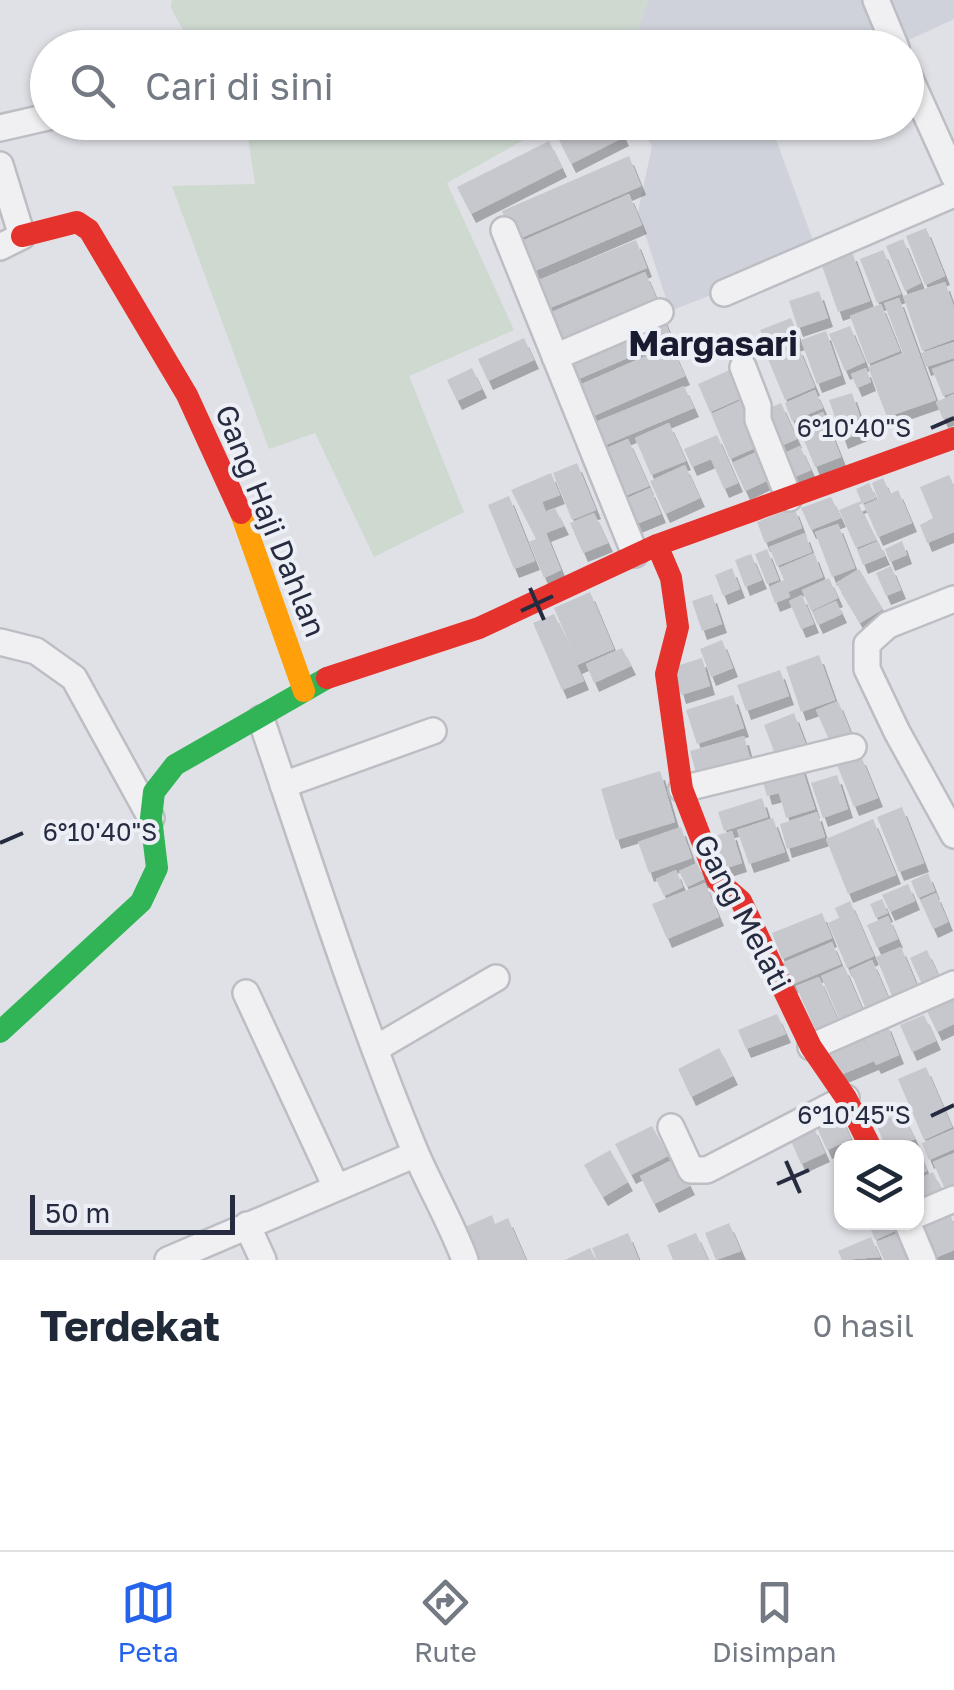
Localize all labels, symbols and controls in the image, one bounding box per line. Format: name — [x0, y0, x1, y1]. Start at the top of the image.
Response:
search box — [30, 30, 924, 140]
icon: search — [65, 58, 120, 113]
text: Cari di sini — [145, 63, 334, 108]
district label: Margasari — [628, 322, 798, 364]
street label: Gang Haji Dahlan — [208, 399, 334, 642]
text: 6°10'40"S — [797, 412, 911, 443]
text: 6°10'40"S — [43, 816, 157, 847]
street label: Gang Melati — [687, 828, 799, 997]
text: 6°10'45"S — [797, 1099, 911, 1130]
map controls — [834, 1140, 924, 1230]
button: layers — [834, 1140, 924, 1230]
scale bar — [30, 1190, 235, 1234]
text: 50 m — [45, 1196, 110, 1229]
text: Terdekat — [40, 1300, 220, 1350]
text: 0 hasil — [813, 1306, 914, 1344]
tab: Peta — [118, 1575, 179, 1668]
tab: Rute — [414, 1575, 477, 1668]
tab: Disimpan — [712, 1575, 836, 1668]

